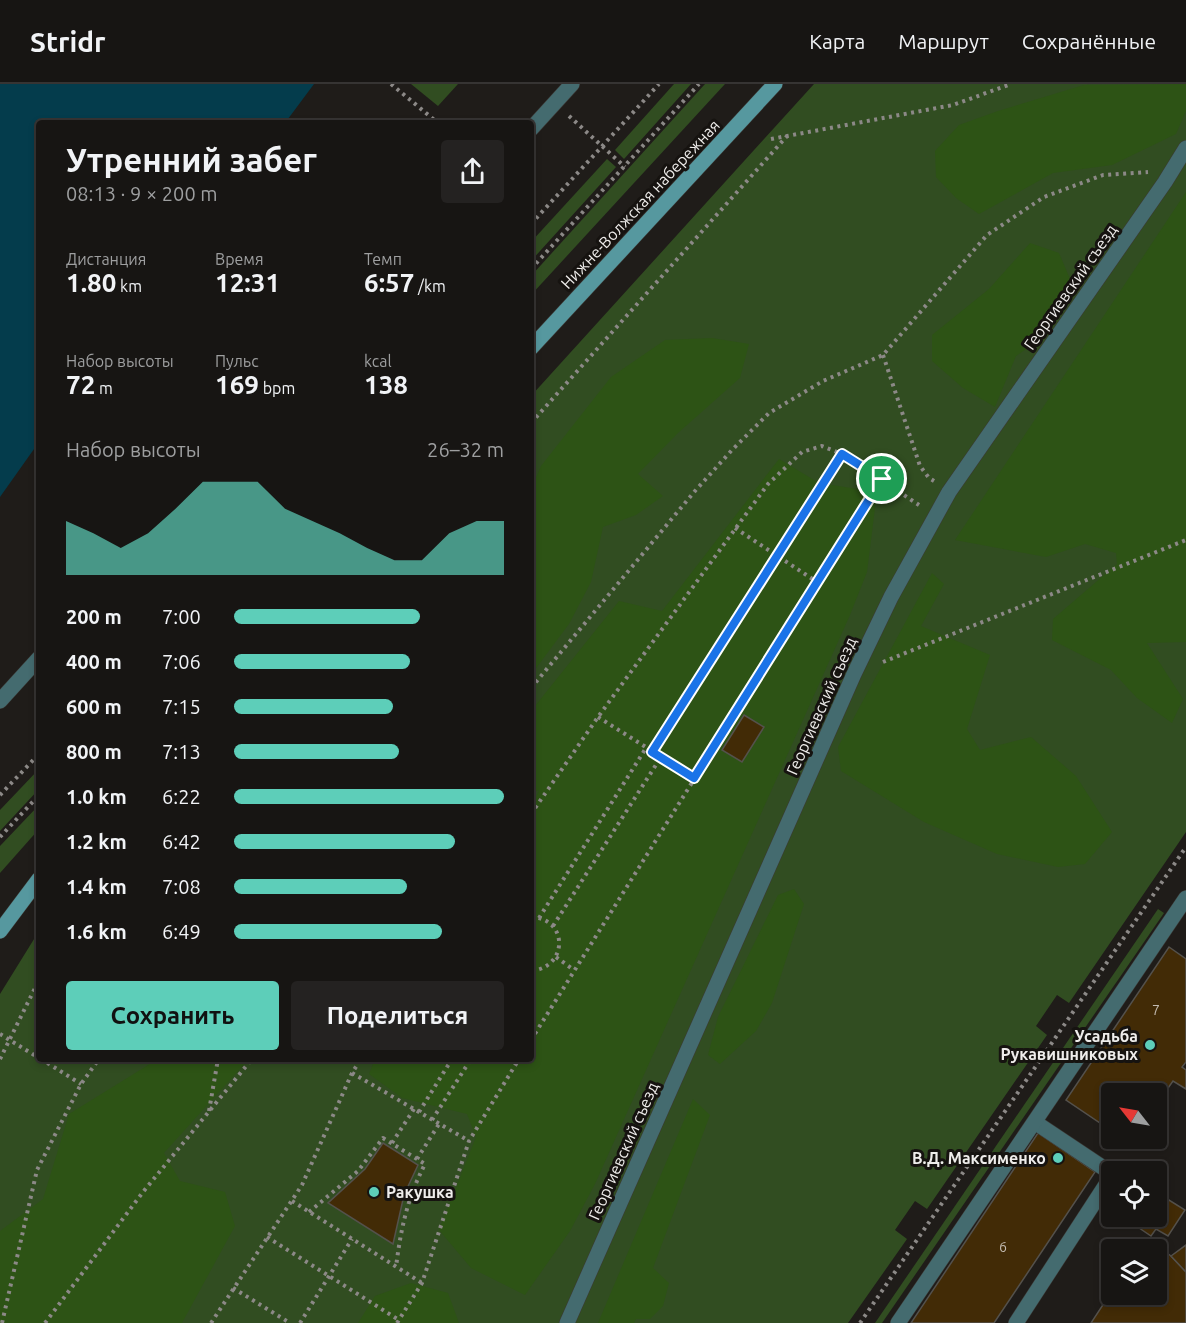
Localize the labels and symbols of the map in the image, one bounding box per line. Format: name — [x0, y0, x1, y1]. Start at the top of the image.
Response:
street label: Нижне-Волжская набережная — [557, 116, 723, 292]
street label: Георгиевский съезд — [1020, 221, 1120, 353]
pin — [856, 453, 907, 504]
street label: Георгиевский съезд — [783, 634, 859, 778]
house number: 7 — [1152, 1002, 1160, 1018]
place label: Усадьба Рукавишниковых — [1000, 1027, 1138, 1063]
marker: Усадьба Рукавишниковых — [1143, 1038, 1157, 1052]
street label: Георгиевский съезд — [585, 1079, 661, 1223]
north arrow — [1101, 1083, 1167, 1149]
place label: В.Д. Максименко — [912, 1149, 1046, 1167]
marker: В.Д. Максименко — [1051, 1151, 1065, 1165]
place label: Ракушка — [386, 1183, 454, 1201]
marker: Ракушка — [367, 1185, 381, 1199]
house number: 6 — [999, 1239, 1007, 1255]

